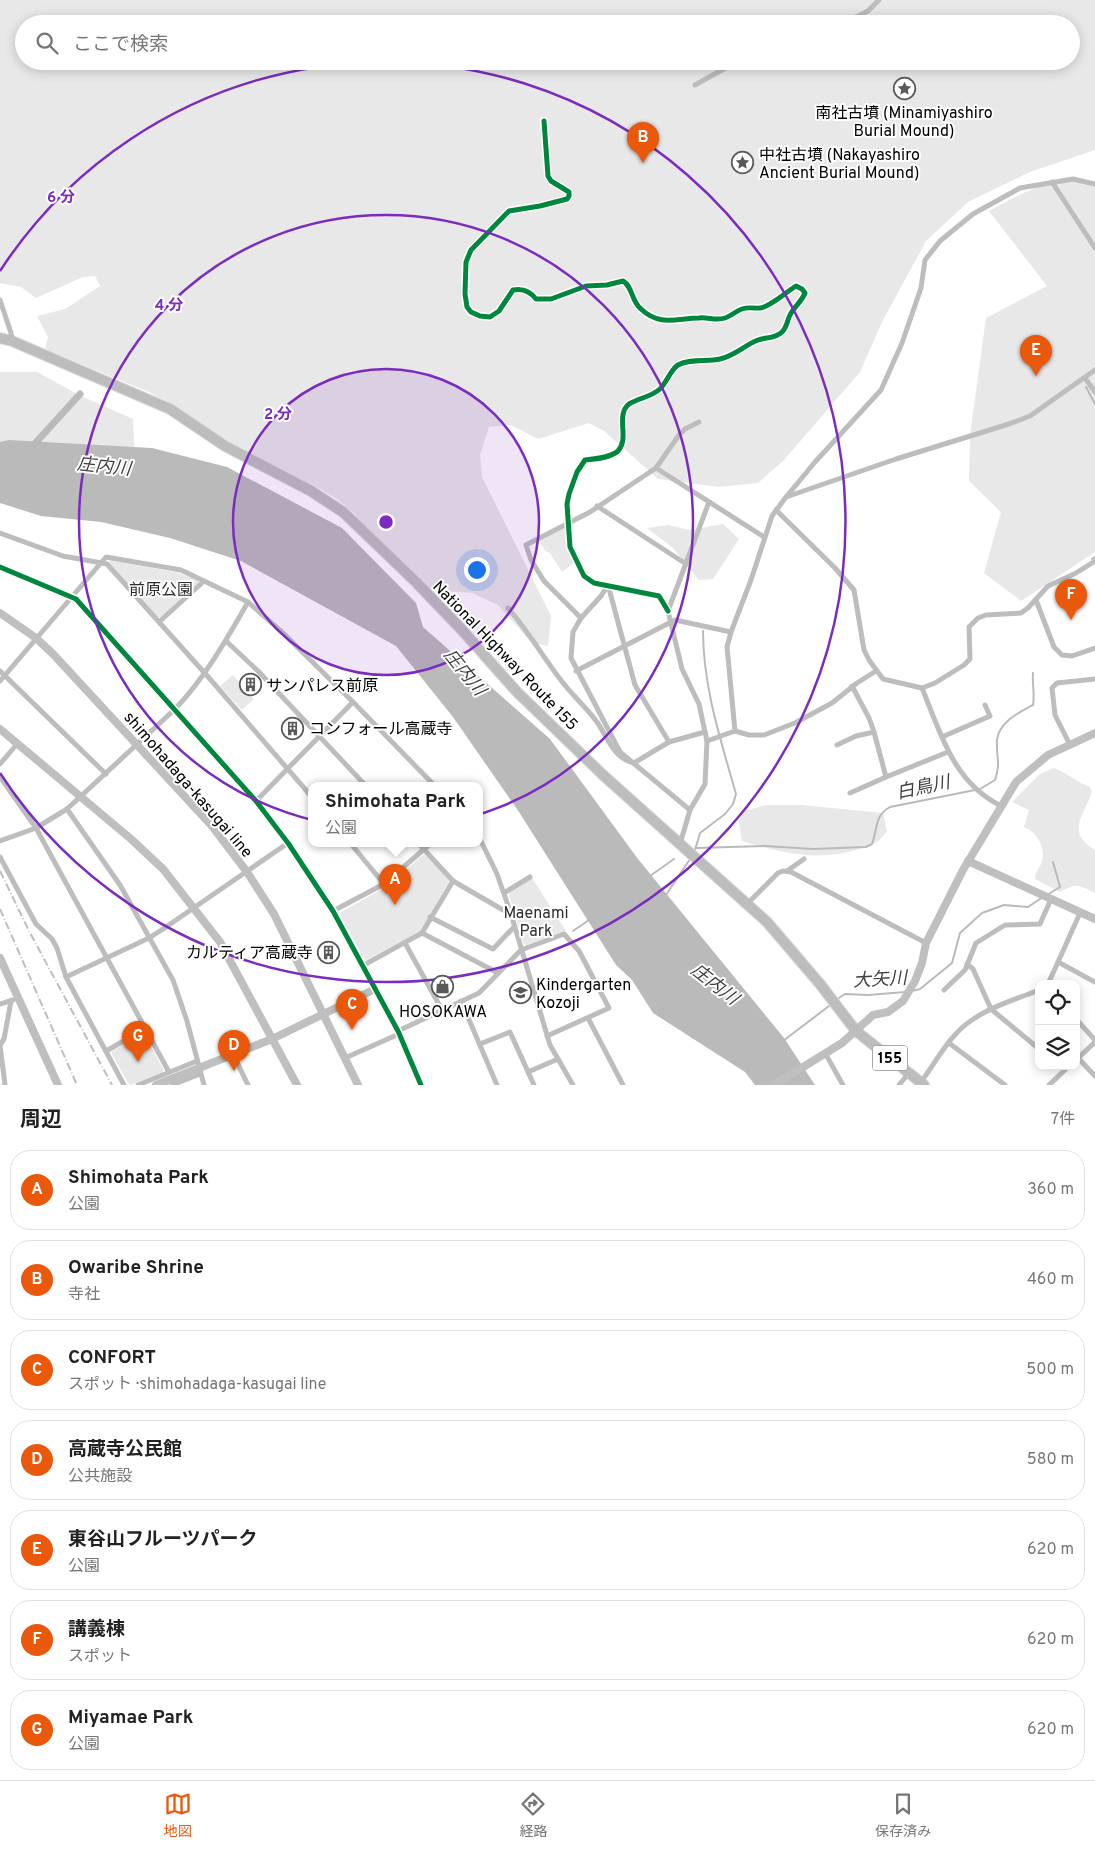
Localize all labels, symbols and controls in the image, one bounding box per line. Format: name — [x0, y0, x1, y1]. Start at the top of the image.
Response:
search box — [15, 15, 1080, 70]
icon: search — [33, 29, 61, 57]
text: ここで検索 — [73, 33, 168, 57]
place icon: 南社古墳 (Minamiyashiro Burial Mound) — [892, 76, 916, 100]
place label: 南社古墳 (Minamiyashiro Burial Mound) — [815, 104, 993, 142]
pin: B — [627, 122, 659, 163]
place label: 中社古墳 (Nakayashiro Ancient Burial Mound) — [759, 146, 920, 184]
place icon: 中社古墳 (Nakayashiro Ancient Burial Mound) — [731, 151, 755, 175]
text: 6 分 — [47, 189, 75, 208]
text: 4 分 — [155, 297, 183, 316]
pin: E — [1020, 335, 1052, 376]
text: 2 分 — [264, 406, 292, 425]
water label: 庄内川 — [76, 453, 134, 482]
centre of rings — [377, 513, 395, 531]
your location — [464, 557, 490, 583]
street label: National Highway Route 155 — [428, 577, 581, 735]
pin: F — [1055, 579, 1087, 620]
park label: 前原公園 — [129, 581, 193, 601]
water label: 庄内川 — [438, 645, 491, 703]
building icon: サンパレス前原 — [238, 673, 262, 697]
place label: サンパレス前原 — [266, 677, 378, 697]
street label: shimohadaga-kasugai line — [119, 708, 256, 862]
building icon: コンフォール高蔵寺 — [281, 716, 305, 740]
place label: コンフォール高蔵寺 — [309, 720, 453, 740]
water label: 白鳥川 — [895, 771, 954, 805]
popup — [308, 782, 483, 847]
text: Shimohata Park — [325, 790, 466, 814]
text: 公園 — [325, 819, 357, 839]
pin: A — [379, 864, 411, 905]
park label: Maenami Park — [503, 904, 569, 942]
building icon: カルティア高蔵寺 — [317, 940, 341, 964]
place label: カルティア高蔵寺 — [186, 944, 313, 964]
water label: 庄内川 — [686, 959, 744, 1012]
water label: 大矢川 — [853, 967, 910, 993]
shop icon: HOSOKAWA — [431, 975, 455, 999]
place label: Kindergarten Kozoji — [536, 976, 631, 1014]
map controls — [1035, 980, 1080, 1070]
button: locate — [1035, 980, 1080, 1025]
school or university icon: Kindergarten Kozoji — [508, 981, 532, 1005]
pin: C — [336, 989, 368, 1030]
place label: HOSOKAWA — [399, 1003, 487, 1023]
pin: G — [122, 1021, 154, 1062]
button: layers — [1035, 1025, 1080, 1070]
pin: D — [218, 1030, 250, 1071]
road number: 155 — [872, 1046, 908, 1070]
text: 周辺 — [20, 1107, 62, 1134]
text: 7件 — [1051, 1110, 1075, 1130]
text: Shimohata Park — [68, 1166, 209, 1190]
text: A — [31, 1180, 43, 1200]
text: 360 m — [1027, 1180, 1074, 1200]
text: 公園 — [68, 1195, 100, 1215]
text: Owaribe Shrine — [68, 1256, 204, 1280]
text: B — [31, 1270, 43, 1290]
text: 460 m — [1027, 1270, 1074, 1290]
text: 寺社 — [68, 1285, 100, 1305]
text: CONFORT — [68, 1346, 156, 1370]
text: C — [32, 1360, 42, 1380]
text: 500 m — [1026, 1360, 1074, 1380]
text: スポット · shimohadaga-kasugai line — [68, 1375, 326, 1395]
text: 高蔵寺公民館 — [68, 1438, 182, 1462]
text: D — [31, 1450, 43, 1470]
text: 580 m — [1027, 1450, 1074, 1470]
text: 公共施設 — [68, 1467, 132, 1487]
text: 東谷山フルーツパーク — [68, 1528, 258, 1552]
text: E — [32, 1540, 42, 1560]
text: 620 m — [1027, 1540, 1074, 1560]
text: 公園 — [68, 1557, 100, 1577]
text: 講義棟 — [68, 1618, 125, 1642]
text: F — [32, 1630, 42, 1650]
text: 620 m — [1027, 1630, 1074, 1650]
text: スポット — [68, 1647, 132, 1667]
text: Miyamae Park — [68, 1706, 193, 1730]
text: G — [32, 1720, 42, 1740]
text: 620 m — [1027, 1720, 1074, 1740]
text: 公園 — [68, 1735, 100, 1755]
tab: 地図 — [164, 1790, 192, 1841]
tab: 経路 — [519, 1790, 547, 1841]
tab: 保存済み — [875, 1790, 931, 1841]

